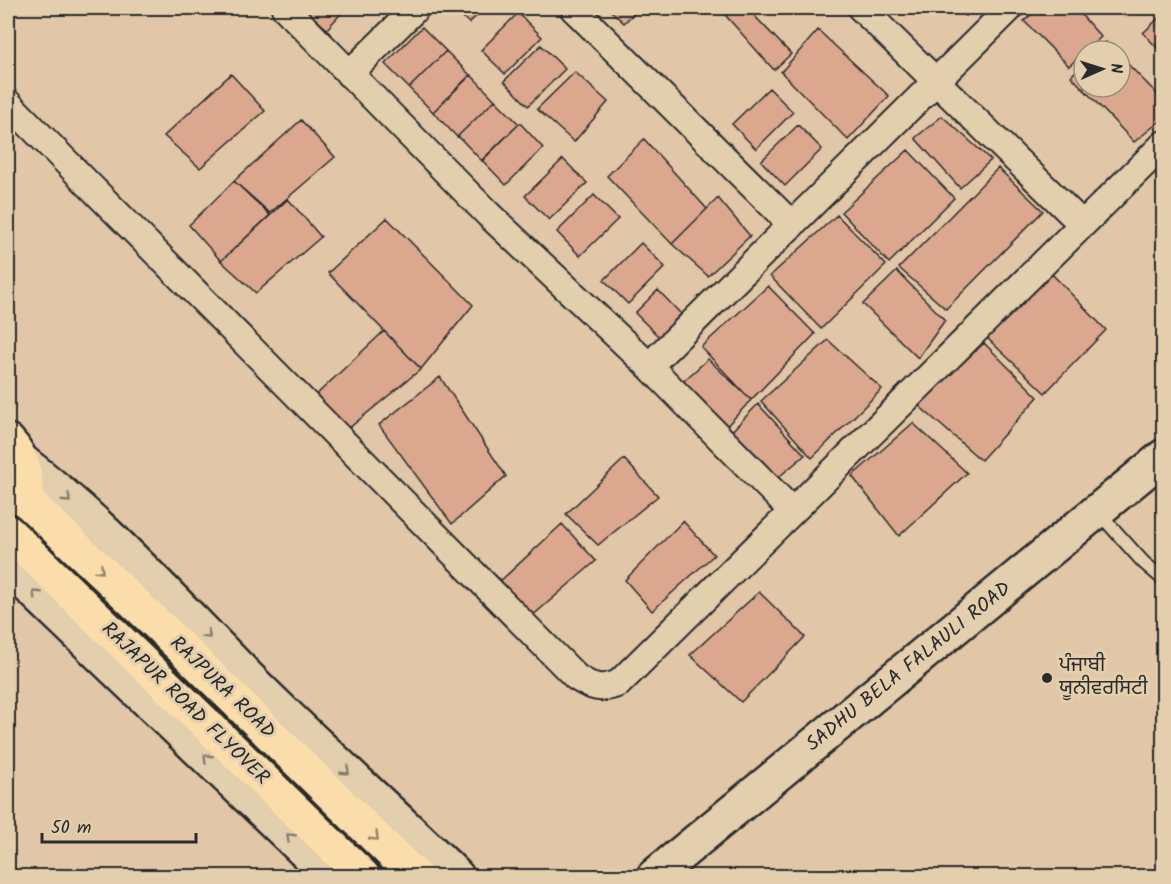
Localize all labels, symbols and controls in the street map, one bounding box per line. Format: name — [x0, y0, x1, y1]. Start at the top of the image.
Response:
north arrow — [1072, 39, 1132, 99]
text: N — [1103, 63, 1128, 74]
one-way arrow — [60, 492, 71, 503]
one-way arrow — [93, 563, 103, 574]
street label: SADHU BELA FALAULI ROAD — [799, 574, 1019, 760]
one-way arrow — [32, 590, 42, 601]
street label: RAJAPUR ROAD FLYOVER — [93, 615, 277, 794]
one-way arrow — [199, 627, 210, 638]
street label: RAJPURA ROAD — [162, 629, 282, 747]
place label: ਪੰਜਾਬੀ ਯੂਨੀਵਰਸਿਟੀ — [1058, 650, 1149, 705]
marker: ਪੰਜਾਬੀ ਯੂਨੀਵਰਸਿਟੀ — [1040, 671, 1054, 685]
one-way arrow — [203, 754, 213, 765]
one-way arrow — [340, 764, 350, 775]
scale bar — [42, 806, 196, 844]
text: 50 m — [51, 814, 91, 843]
one-way arrow — [368, 830, 379, 841]
one-way arrow — [286, 834, 297, 845]

